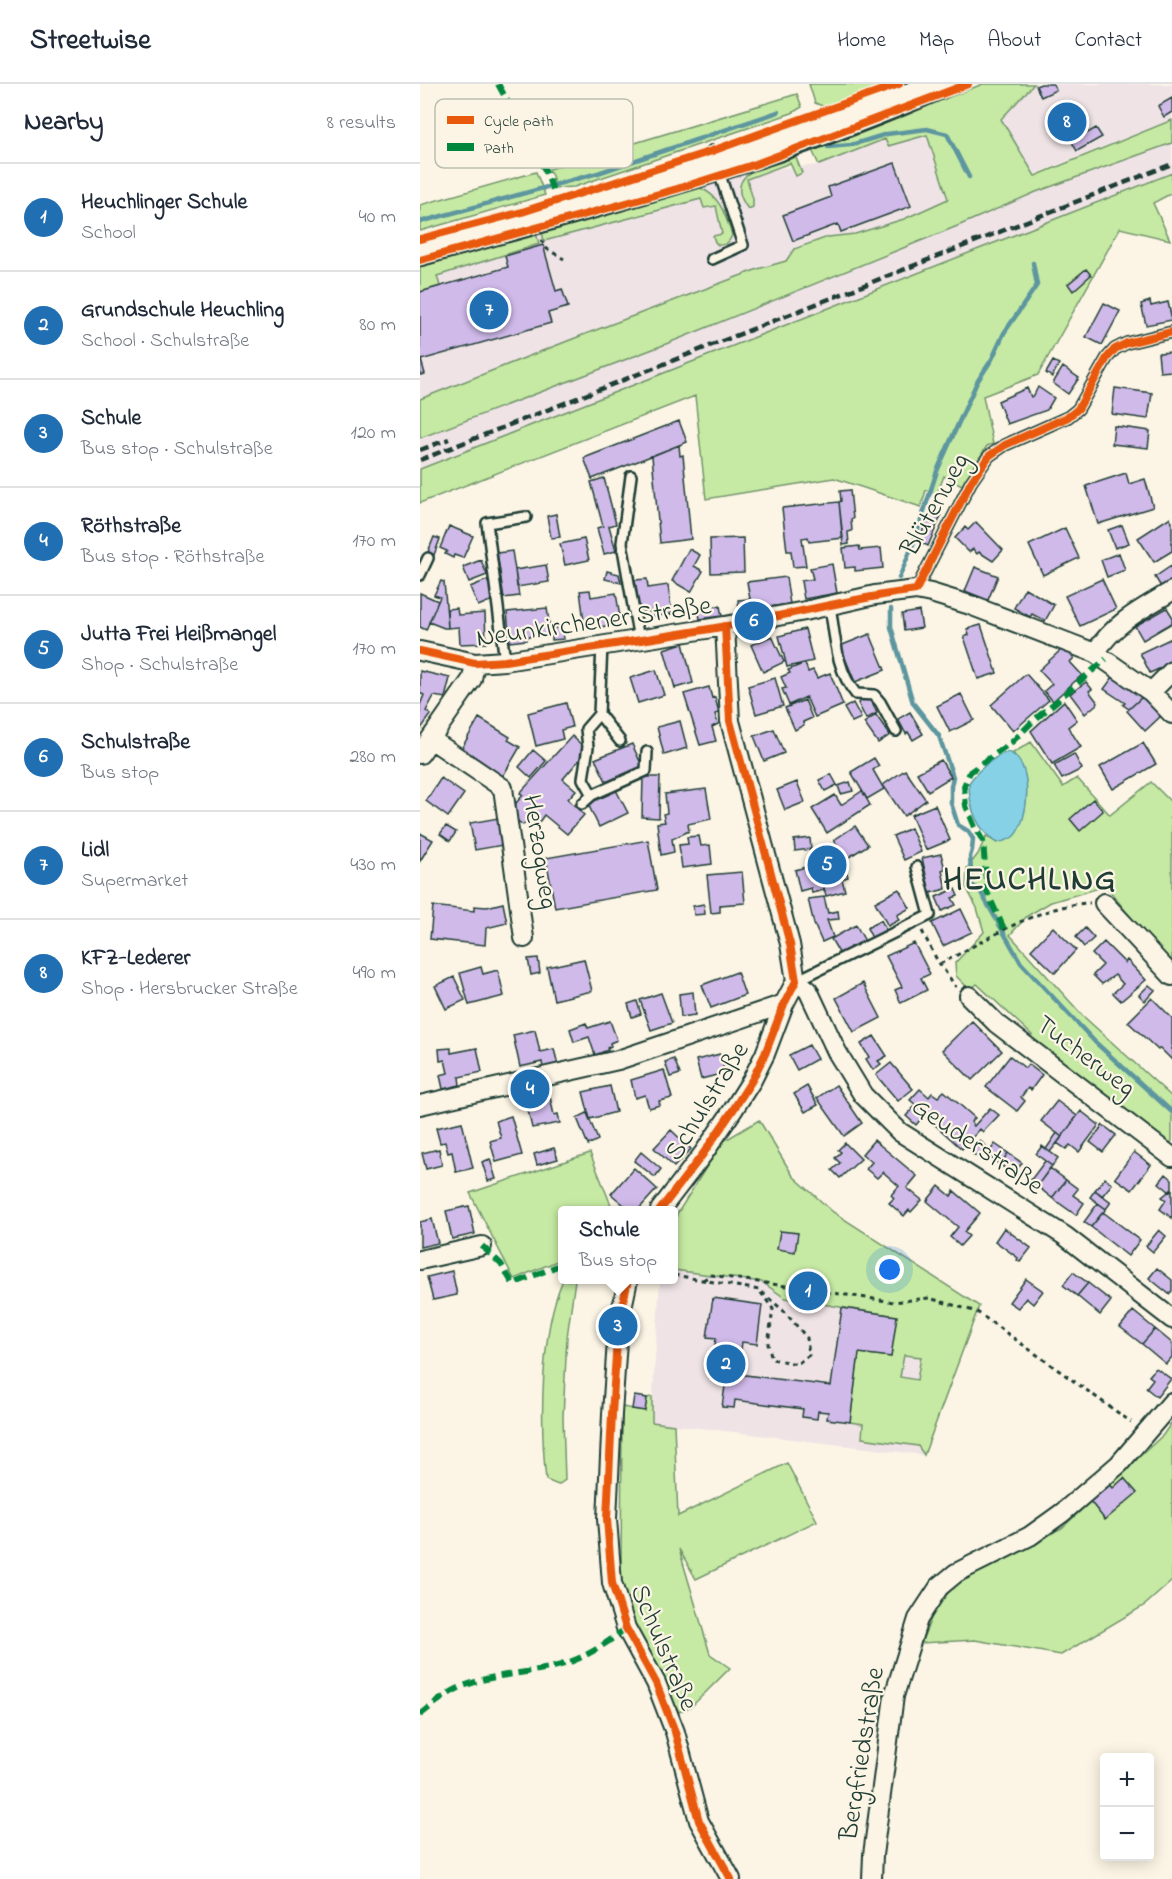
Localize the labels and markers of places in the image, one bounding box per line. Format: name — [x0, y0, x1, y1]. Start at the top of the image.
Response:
pin: 8 — [1048, 99, 1086, 144]
pin: 7 — [470, 288, 508, 332]
pin: 6 — [734, 598, 774, 644]
pin: 5 — [808, 842, 846, 888]
pin: 4 — [510, 1066, 550, 1112]
pin: 1 — [788, 1268, 828, 1314]
pin: 3 — [598, 1304, 638, 1348]
pin: 2 — [706, 1342, 746, 1386]

